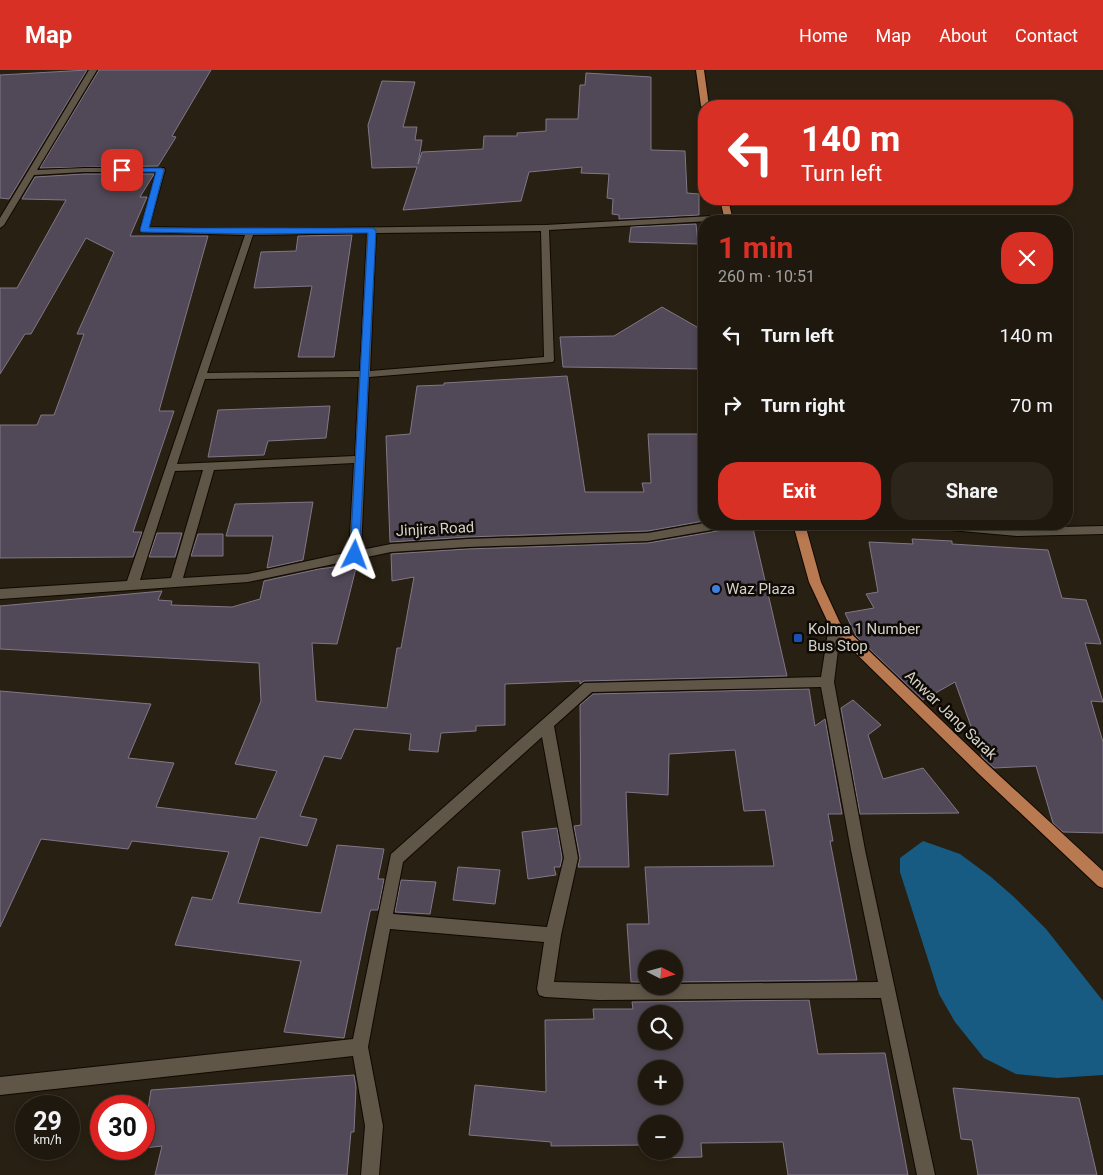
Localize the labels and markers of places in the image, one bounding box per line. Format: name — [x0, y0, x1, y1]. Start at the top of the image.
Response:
pin — [101, 149, 143, 191]
place label: Waz Plaza — [726, 580, 795, 598]
marker: Waz Plaza — [710, 583, 722, 595]
place label: Kolma 1 Number Bus Stop — [808, 620, 920, 655]
marker: Kolma 1 Number Bus Stop — [792, 632, 804, 644]

